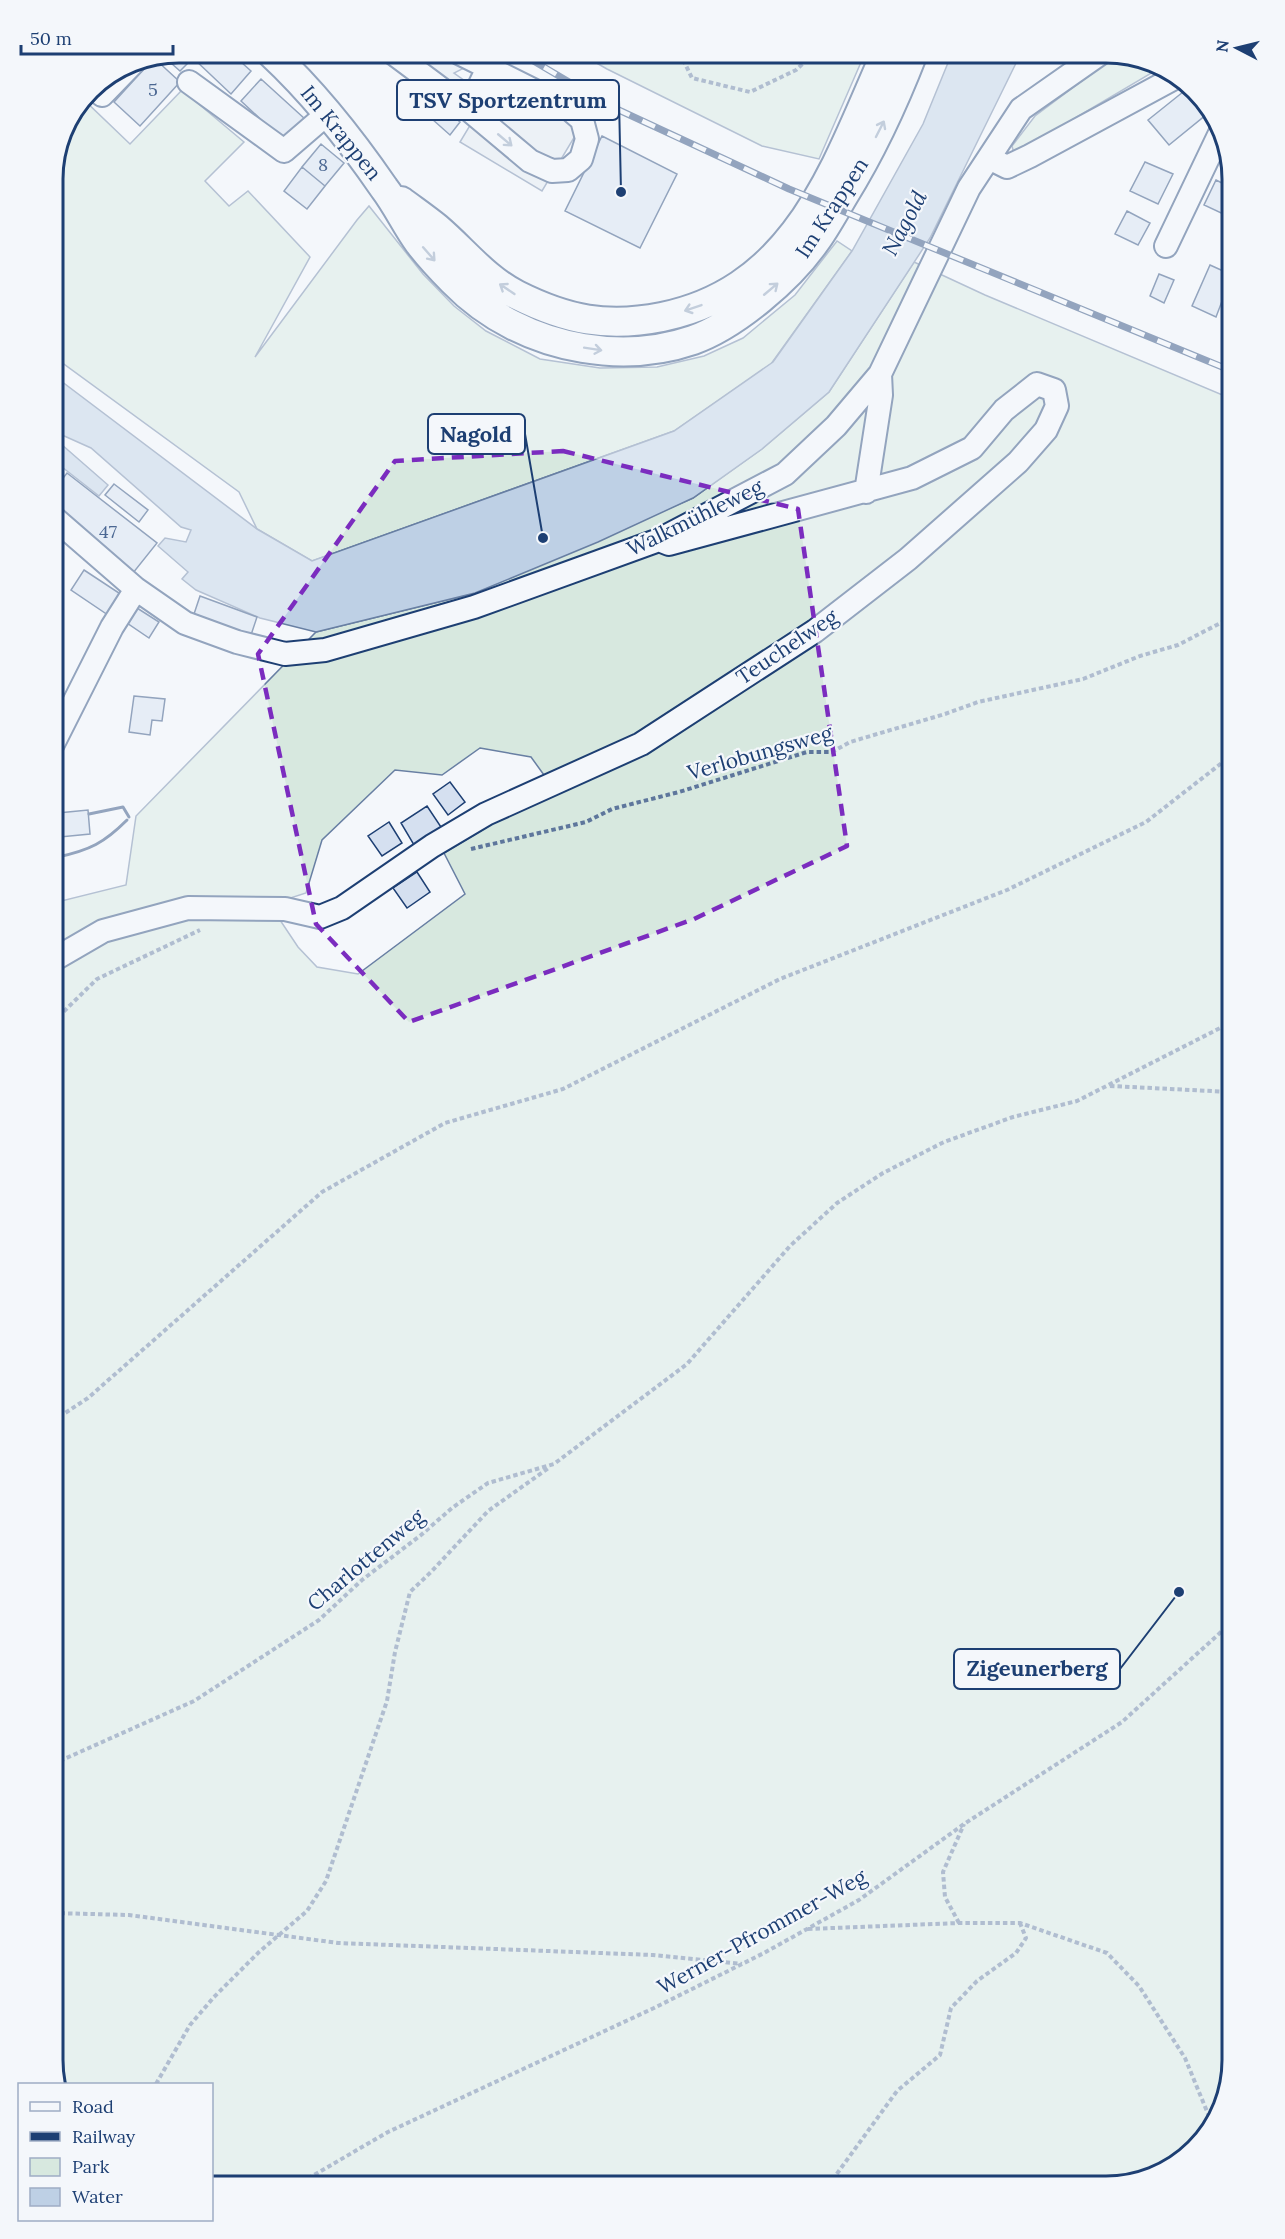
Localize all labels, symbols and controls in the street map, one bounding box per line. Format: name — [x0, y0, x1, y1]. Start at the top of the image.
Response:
scale bar — [21, 18, 172, 56]
north arrow — [1207, 18, 1267, 78]
text: 50 m — [30, 27, 72, 50]
text: N — [1211, 39, 1233, 54]
house number: 5 — [148, 78, 158, 101]
street label: Im Krappen — [295, 80, 388, 186]
callout: TSV Sportzentrum — [397, 80, 619, 120]
text: TSV Sportzentrum — [409, 86, 607, 114]
one-way arrow — [875, 120, 886, 138]
one-way arrow — [497, 134, 513, 147]
street label: Im Krappen — [789, 152, 874, 263]
house number: 8 — [318, 153, 328, 176]
water label: Nagold — [875, 185, 933, 260]
one-way arrow — [422, 246, 436, 261]
one-way arrow — [499, 282, 516, 294]
one-way arrow — [763, 282, 778, 296]
one-way arrow — [684, 304, 703, 315]
one-way arrow — [583, 344, 602, 355]
callout: Nagold — [428, 414, 525, 454]
text: Nagold — [440, 420, 512, 448]
street label: Walkmühleweg — [622, 473, 768, 562]
house number: 47 — [99, 520, 117, 543]
street label: Teuchelweg — [731, 603, 843, 690]
street label: Verlobungsweg — [683, 719, 836, 786]
street label: Charlottenweg — [301, 1502, 430, 1617]
callout: Zigeunerberg — [954, 1649, 1120, 1689]
text: Zigeunerberg — [966, 1654, 1108, 1682]
street label: Werner-Pfrommer-Weg — [652, 1863, 871, 2000]
legend — [18, 2083, 213, 2221]
text: Road — [72, 2095, 114, 2118]
text: Railway — [72, 2125, 136, 2148]
text: Park — [72, 2155, 110, 2178]
text: Water — [72, 2185, 123, 2208]

